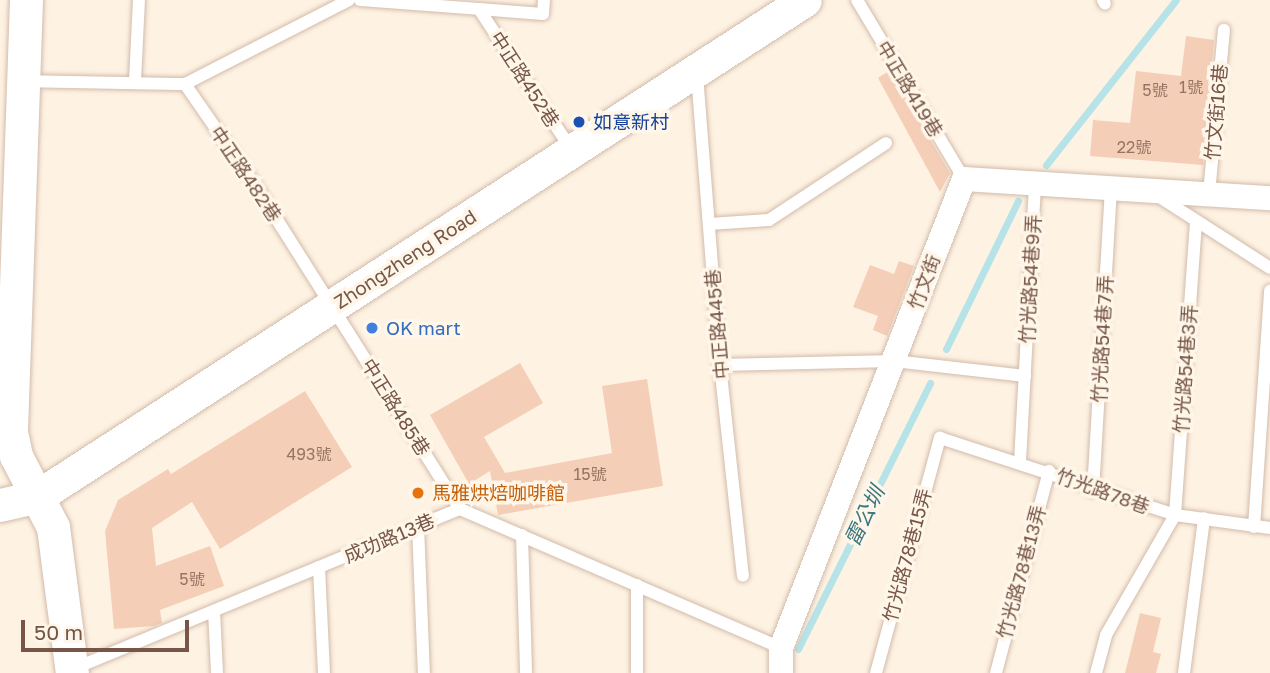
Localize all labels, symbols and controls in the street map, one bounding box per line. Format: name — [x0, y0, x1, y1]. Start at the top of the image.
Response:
street label: 中正路452巷 — [486, 27, 564, 131]
street label: 中正路419巷 — [872, 37, 948, 141]
street label: 竹文街16巷 — [1200, 63, 1232, 161]
house number: 1號 — [1179, 77, 1203, 97]
house number: 5號 — [1142, 80, 1168, 100]
place label: 如意新村 — [593, 111, 669, 133]
marker: 如意新村 — [571, 114, 587, 130]
street label: 中正路482巷 — [206, 122, 286, 226]
house number: 22號 — [1117, 137, 1151, 157]
street label: Zhongzheng Road — [330, 205, 480, 313]
street label: 竹光路54巷9弄 — [1015, 214, 1045, 344]
street label: 竹文街 — [903, 251, 945, 313]
street label: 中正路445巷 — [701, 268, 733, 380]
street label: 竹光路54巷7弄 — [1087, 275, 1117, 403]
street label: 竹光路54巷3弄 — [1169, 304, 1201, 434]
place label: OK mart — [386, 317, 461, 339]
marker: OK mart — [364, 320, 380, 336]
street label: 中正路485巷 — [357, 354, 435, 460]
house number: 493號 — [287, 444, 331, 464]
house number: 15號 — [573, 464, 607, 484]
street label: 竹光路78巷 — [1053, 464, 1153, 518]
place label: 馬雅烘焙咖啡館 — [432, 482, 565, 504]
water label: 雷公圳 — [839, 482, 889, 550]
marker: 馬雅烘焙咖啡館 — [410, 485, 426, 501]
street label: 竹光路78巷15弄 — [878, 486, 936, 624]
street label: 竹光路78巷13弄 — [992, 503, 1050, 641]
street label: 成功路13巷 — [340, 509, 438, 567]
house number: 5號 — [179, 569, 205, 589]
scale bar — [24, 606, 192, 650]
text: 50 m — [34, 619, 83, 645]

